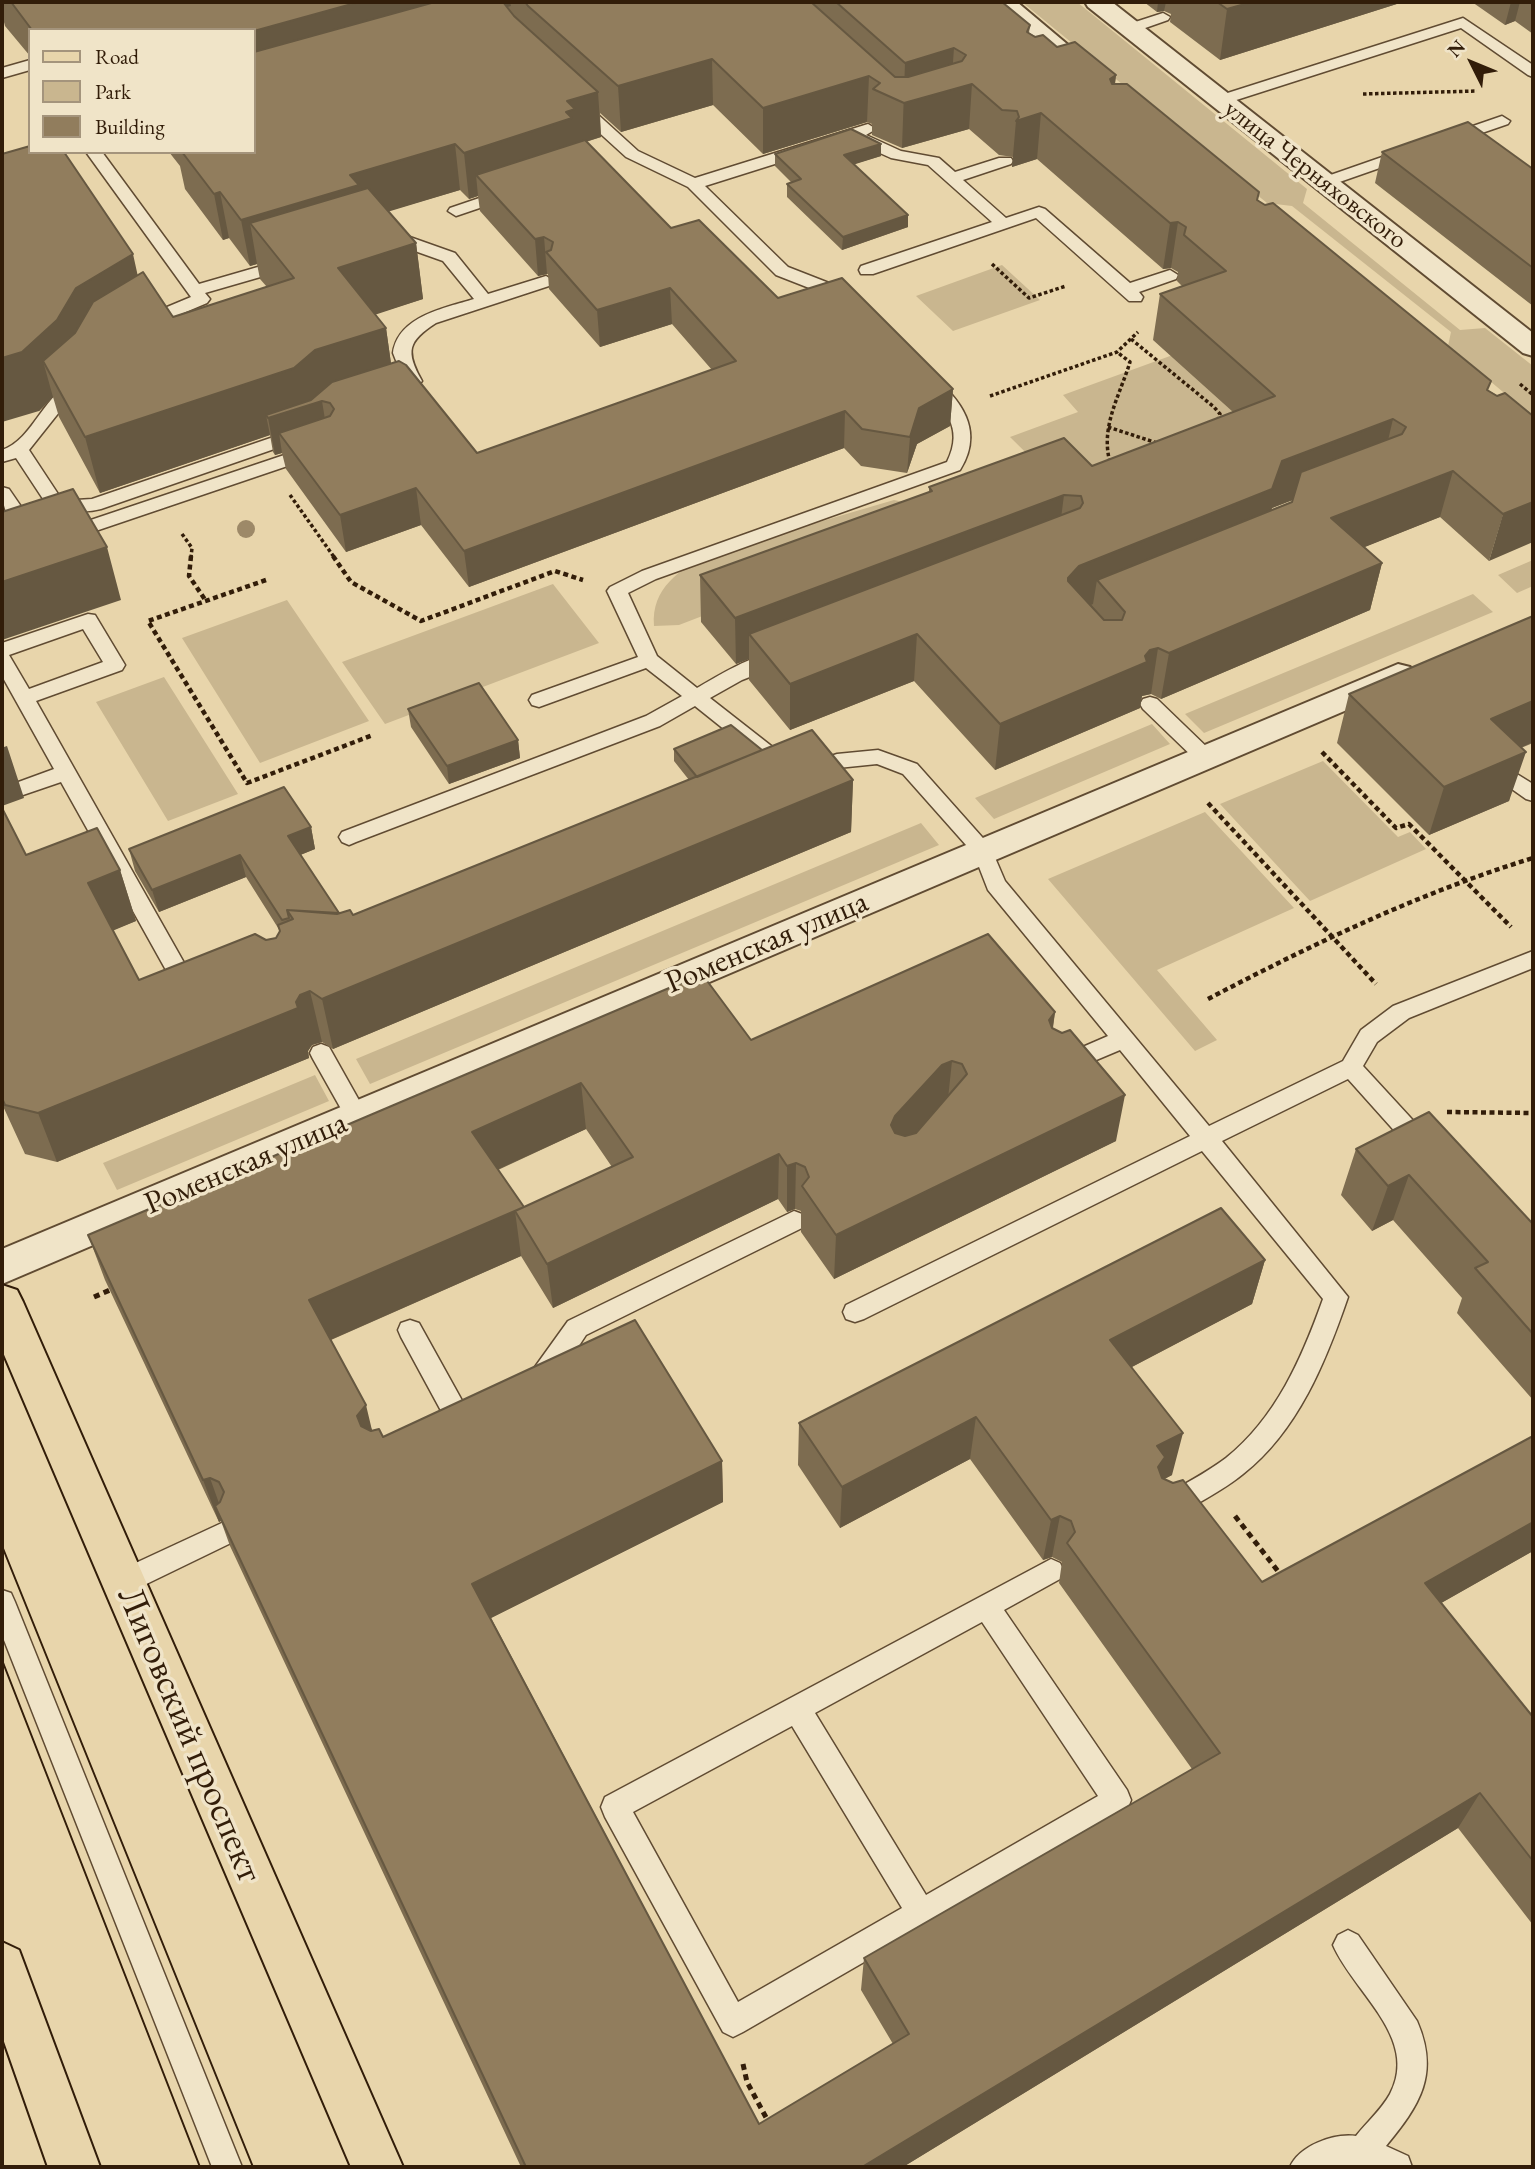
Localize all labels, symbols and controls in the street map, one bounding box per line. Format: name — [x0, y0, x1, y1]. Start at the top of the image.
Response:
legend — [28, 28, 256, 154]
north arrow — [1437, 28, 1507, 98]
text: N — [1442, 34, 1471, 62]
text: Road — [95, 43, 139, 70]
text: Park — [95, 78, 131, 105]
street label: улица Черняховского — [1217, 94, 1413, 256]
text: Building — [95, 113, 165, 140]
street label: Роменская улица — [660, 883, 874, 1003]
street label: Роменская улица — [139, 1104, 353, 1224]
street label: Лиговский проспект — [106, 1580, 272, 1890]

